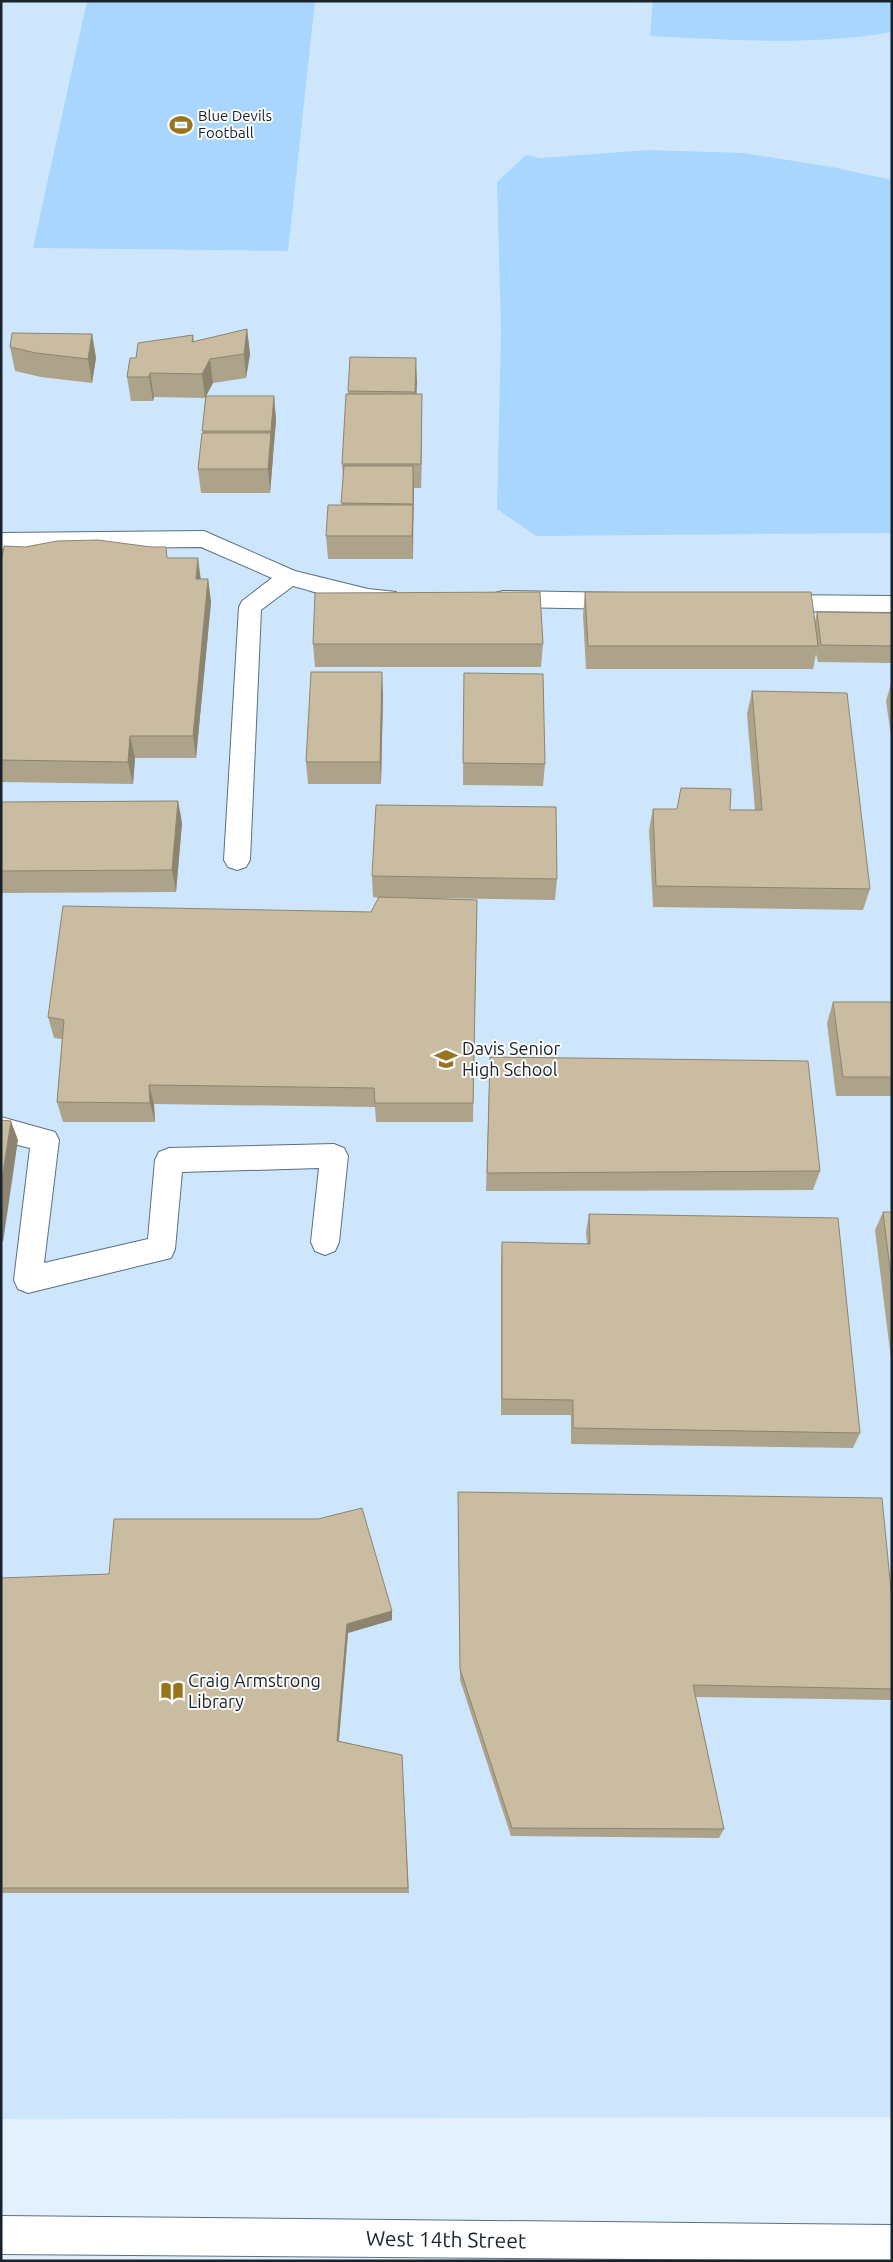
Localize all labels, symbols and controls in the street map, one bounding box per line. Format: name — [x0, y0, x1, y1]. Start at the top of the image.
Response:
place label: Blue Devils Football — [198, 107, 272, 141]
sports icon: Blue Devils Football — [168, 112, 194, 138]
place label: Davis Senior High School — [462, 1038, 561, 1079]
school or university icon: Davis Senior High School — [433, 1046, 459, 1072]
place label: Craig Armstrong Library — [188, 1670, 321, 1711]
library icon: Craig Armstrong Library — [159, 1678, 185, 1704]
street label: West 14th Street — [366, 2226, 526, 2252]

